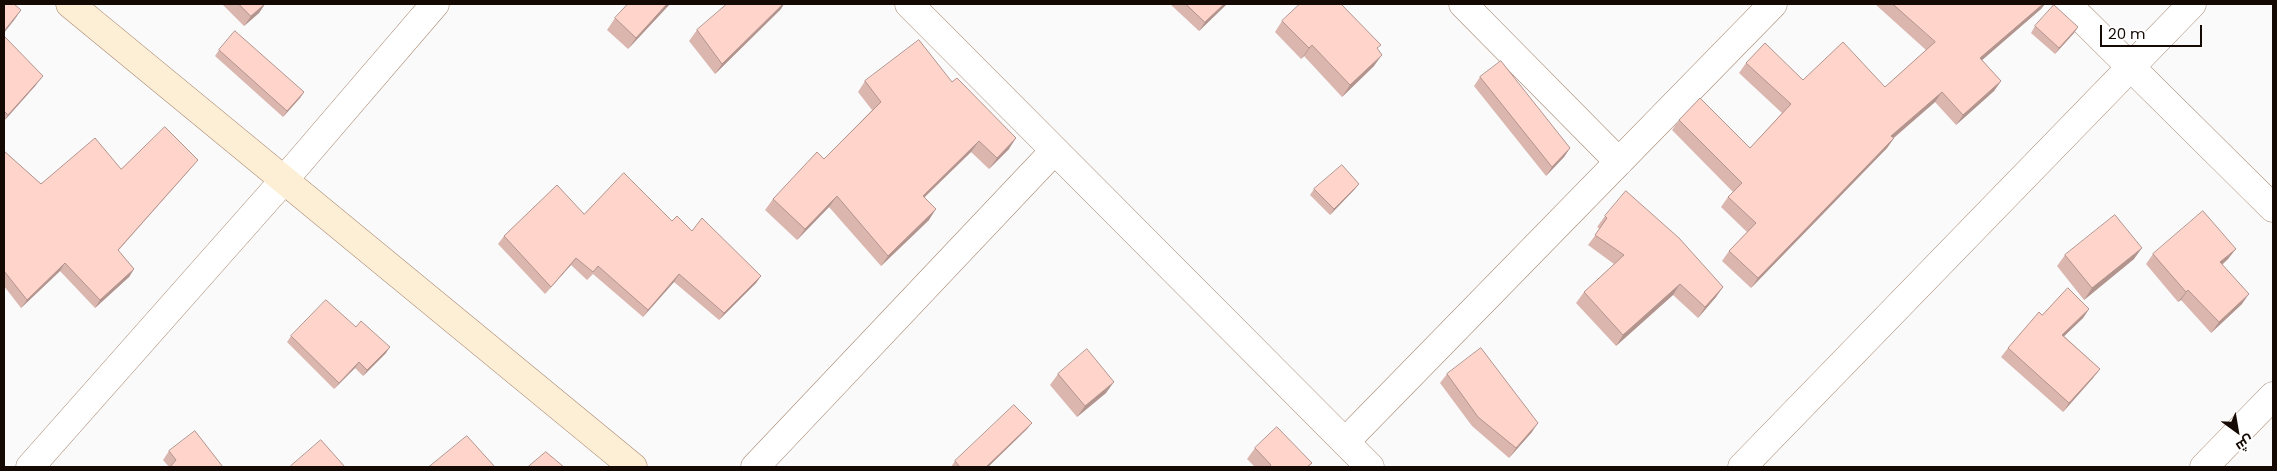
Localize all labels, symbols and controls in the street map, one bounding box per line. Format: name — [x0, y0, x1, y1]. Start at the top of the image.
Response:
scale bar — [2102, 15, 2204, 47]
text: 20 m — [2108, 23, 2146, 44]
north arrow — [2212, 406, 2262, 456]
text: ش — [2232, 430, 2258, 457]

